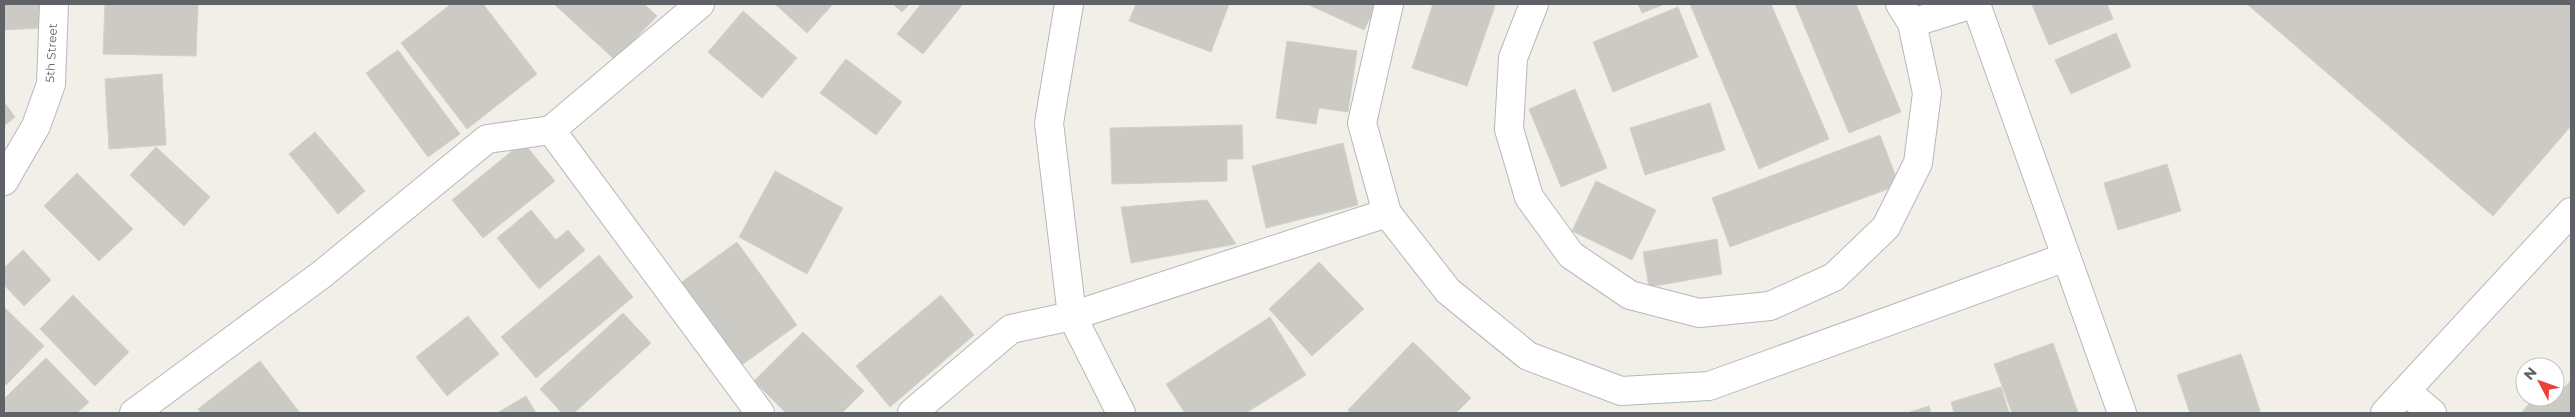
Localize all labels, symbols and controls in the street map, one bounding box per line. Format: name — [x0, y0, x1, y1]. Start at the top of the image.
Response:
street label: 5th Street — [42, 23, 60, 83]
north arrow — [2515, 357, 2565, 407]
text: N — [2520, 363, 2541, 384]

